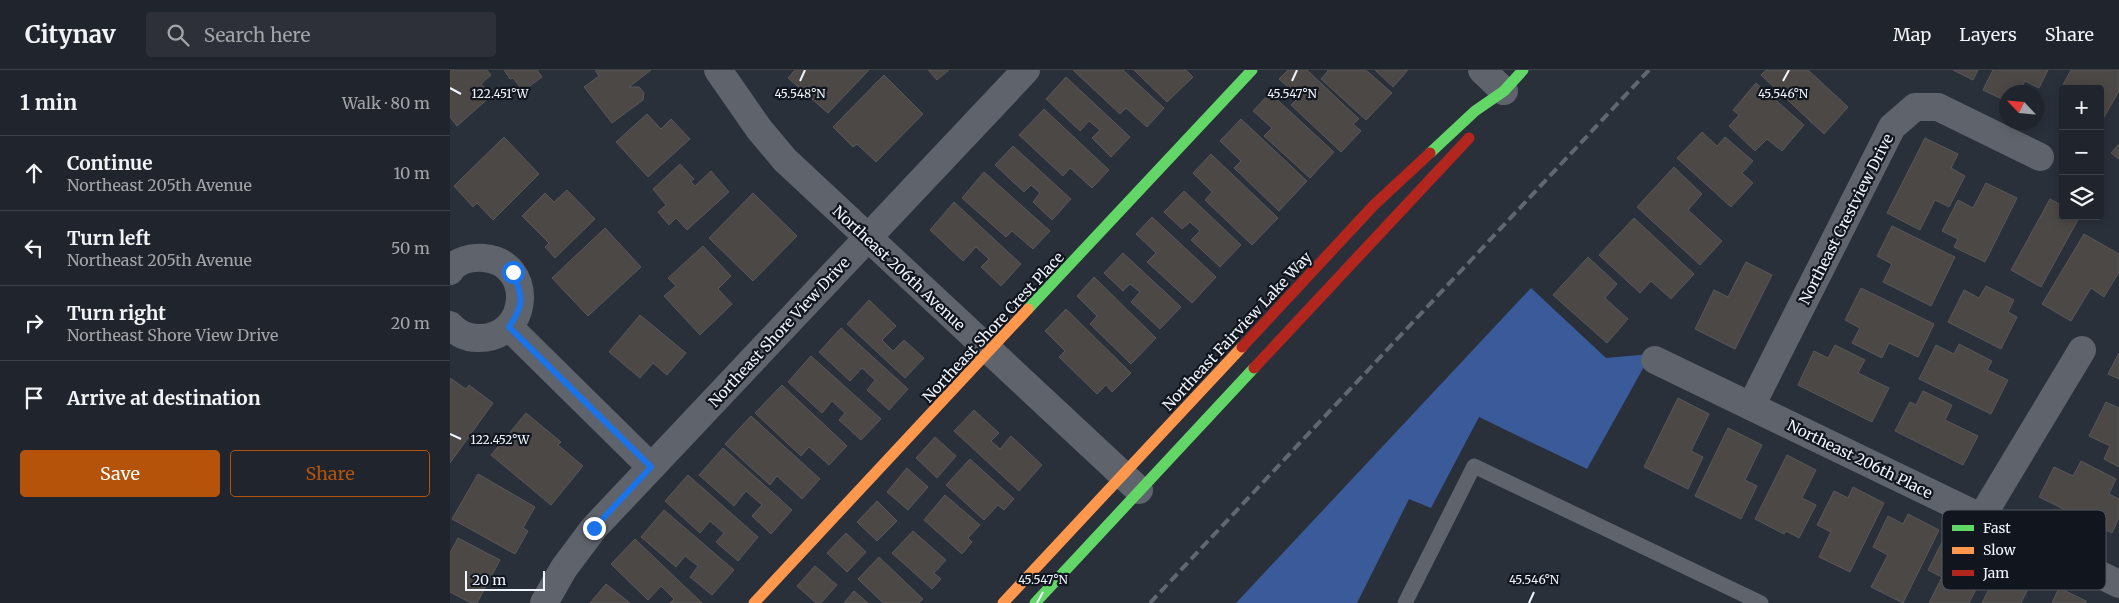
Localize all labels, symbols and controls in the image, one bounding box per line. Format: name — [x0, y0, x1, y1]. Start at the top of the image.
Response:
search box — [146, 12, 496, 57]
text: Citynav — [25, 19, 116, 50]
icon: search — [164, 21, 192, 49]
text: Search here — [204, 23, 310, 47]
text: Map — [1893, 23, 1931, 46]
text: Layers — [1959, 23, 2017, 46]
text: Share — [2045, 23, 2094, 46]
north arrow — [1999, 85, 2044, 130]
map controls — [2059, 85, 2104, 220]
button: + — [2059, 85, 2104, 130]
text: 122.451°W — [472, 86, 530, 101]
text: 45.548°N — [775, 86, 826, 101]
text: 45.547°N — [1267, 86, 1318, 101]
text: 45.546°N — [1758, 86, 1809, 101]
text: 1 min — [20, 89, 77, 116]
text: Walk · 80 m — [342, 93, 430, 113]
street label: Northeast Crestview Drive — [1795, 130, 1897, 308]
button: − — [2059, 130, 2104, 175]
text: Continue — [67, 151, 153, 175]
icon: ahead — [20, 159, 48, 187]
text: 10 m — [393, 163, 430, 183]
text: Northeast 205th Avenue — [67, 175, 252, 195]
button: layers — [2059, 175, 2104, 220]
street label: Northeast 206th Avenue — [829, 202, 969, 335]
text: Turn left — [67, 226, 151, 250]
icon: left — [20, 234, 48, 262]
text: 50 m — [391, 238, 430, 258]
street label: Northeast Fairview Lake Way — [1158, 247, 1316, 414]
street label: Northeast Shore Crest Place — [918, 248, 1068, 406]
text: Northeast 205th Avenue — [67, 250, 252, 270]
street label: Northeast Shore View Drive — [704, 253, 854, 411]
route start — [502, 261, 525, 284]
text: Turn right — [67, 301, 166, 325]
icon: right — [20, 309, 48, 337]
text: 20 m — [391, 313, 430, 333]
text: Northeast Shore View Drive — [67, 325, 278, 345]
icon: arrive — [20, 384, 48, 412]
text: Arrive at destination — [67, 386, 261, 410]
street label: Northeast 206th Place — [1784, 416, 1936, 503]
text: 122.452°W — [470, 432, 531, 447]
button: Save — [20, 450, 220, 497]
button: Share — [230, 450, 430, 497]
legend — [1942, 510, 2106, 590]
route end — [583, 517, 606, 540]
text: Fast — [1983, 519, 2011, 537]
text: Slow — [1983, 541, 2016, 559]
text: Jam — [1982, 564, 2009, 582]
scale bar — [465, 568, 545, 591]
text: 20 m — [472, 571, 506, 589]
text: 45.547°N — [1018, 572, 1069, 587]
text: 45.546°N — [1509, 572, 1560, 587]

